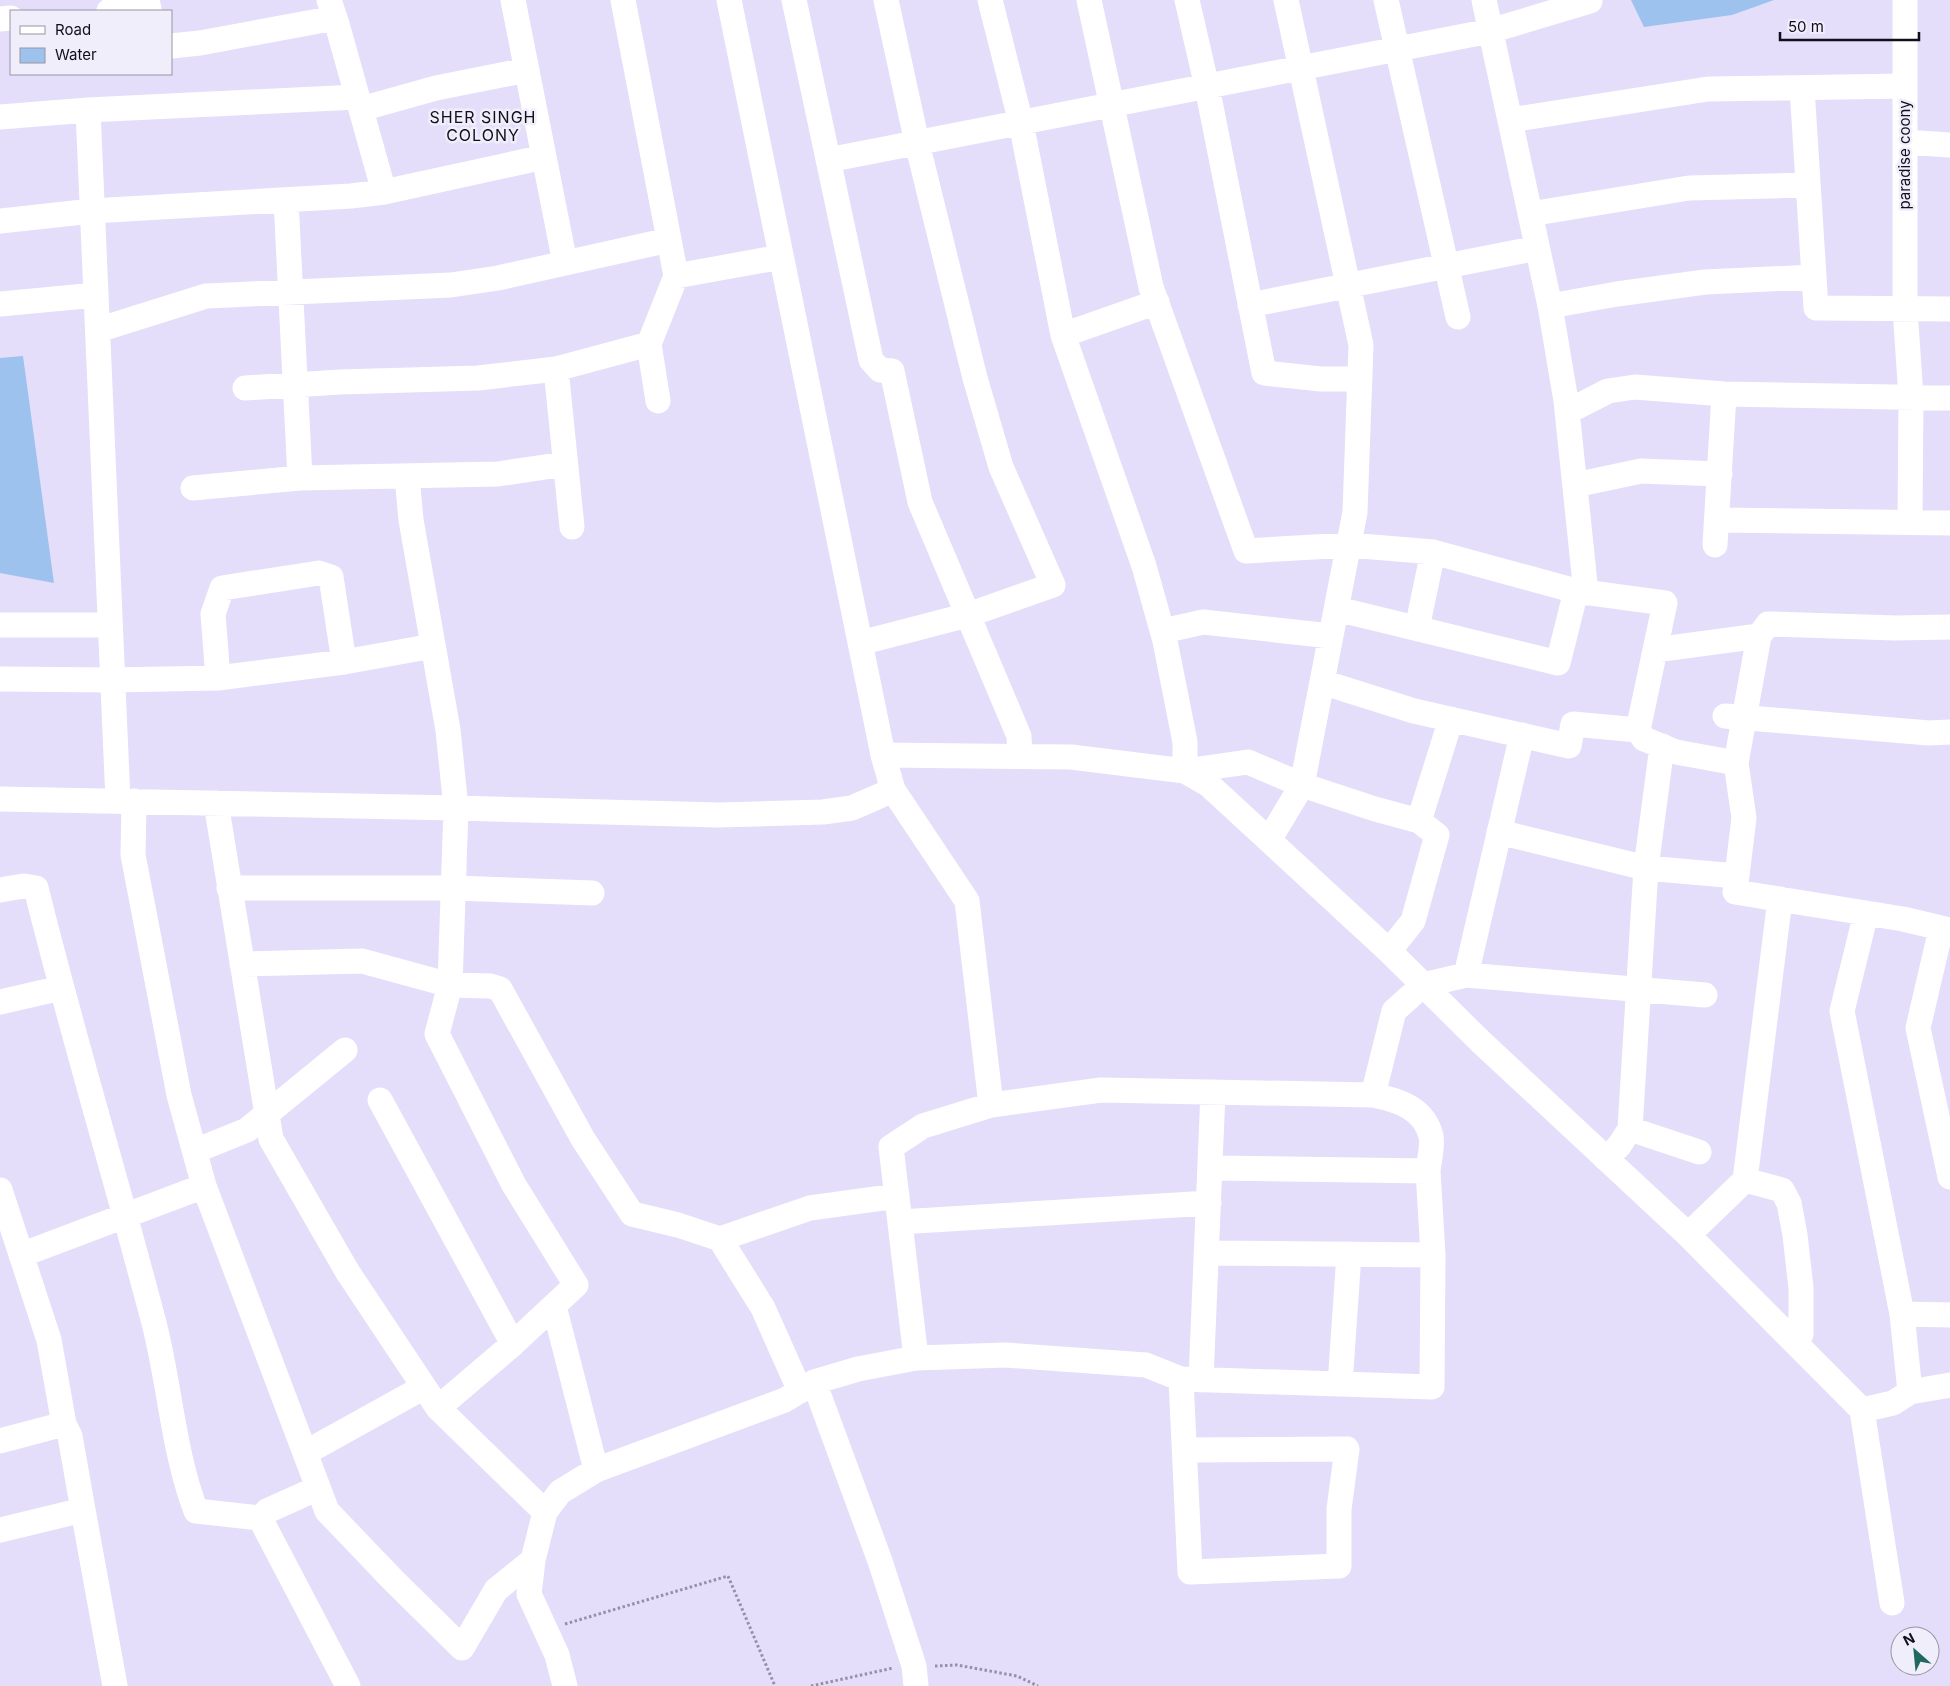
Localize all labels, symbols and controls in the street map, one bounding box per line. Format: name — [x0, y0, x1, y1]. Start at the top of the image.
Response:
legend — [10, 10, 172, 75]
scale bar — [1780, 10, 1919, 42]
text: 50 m — [1788, 17, 1824, 36]
text: Road — [55, 20, 91, 39]
text: Water — [55, 45, 97, 64]
street label: paradise coony — [1895, 100, 1914, 210]
district label: SHER SINGH COLONY — [429, 107, 537, 145]
north arrow — [1890, 1626, 1940, 1676]
text: N — [1900, 1629, 1917, 1649]

